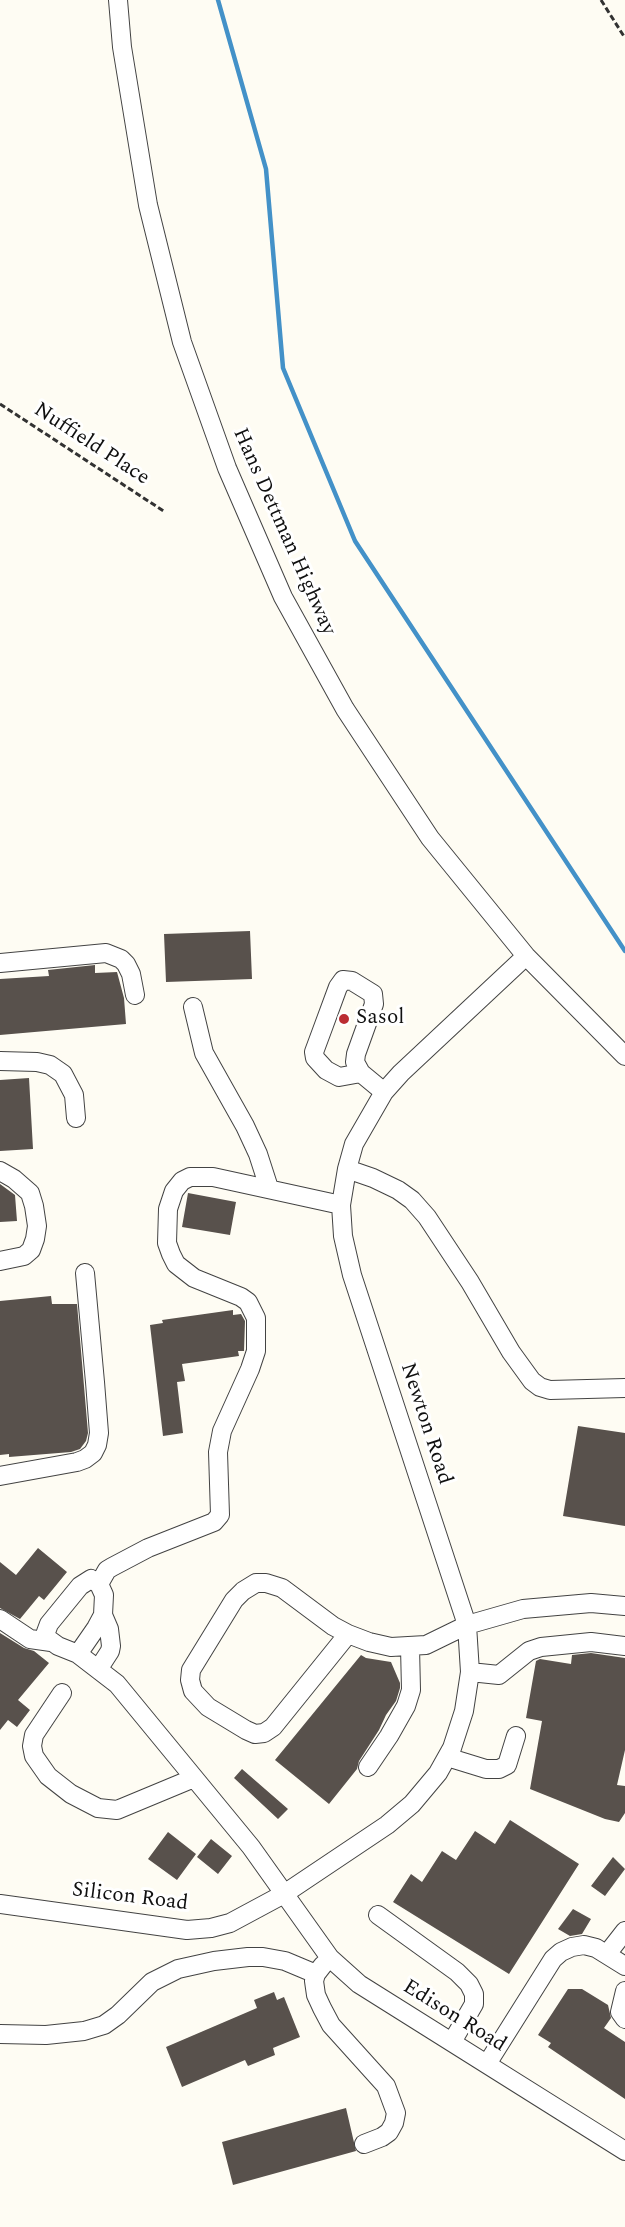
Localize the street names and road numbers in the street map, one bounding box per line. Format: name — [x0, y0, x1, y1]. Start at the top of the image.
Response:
street label: Nuffield Place — [28, 398, 154, 492]
street label: Hans Dettman Highway — [226, 425, 340, 639]
street label: Newton Road — [393, 1360, 457, 1488]
street label: Silicon Road — [71, 1878, 189, 1918]
street label: Edison Road — [398, 1975, 510, 2059]

